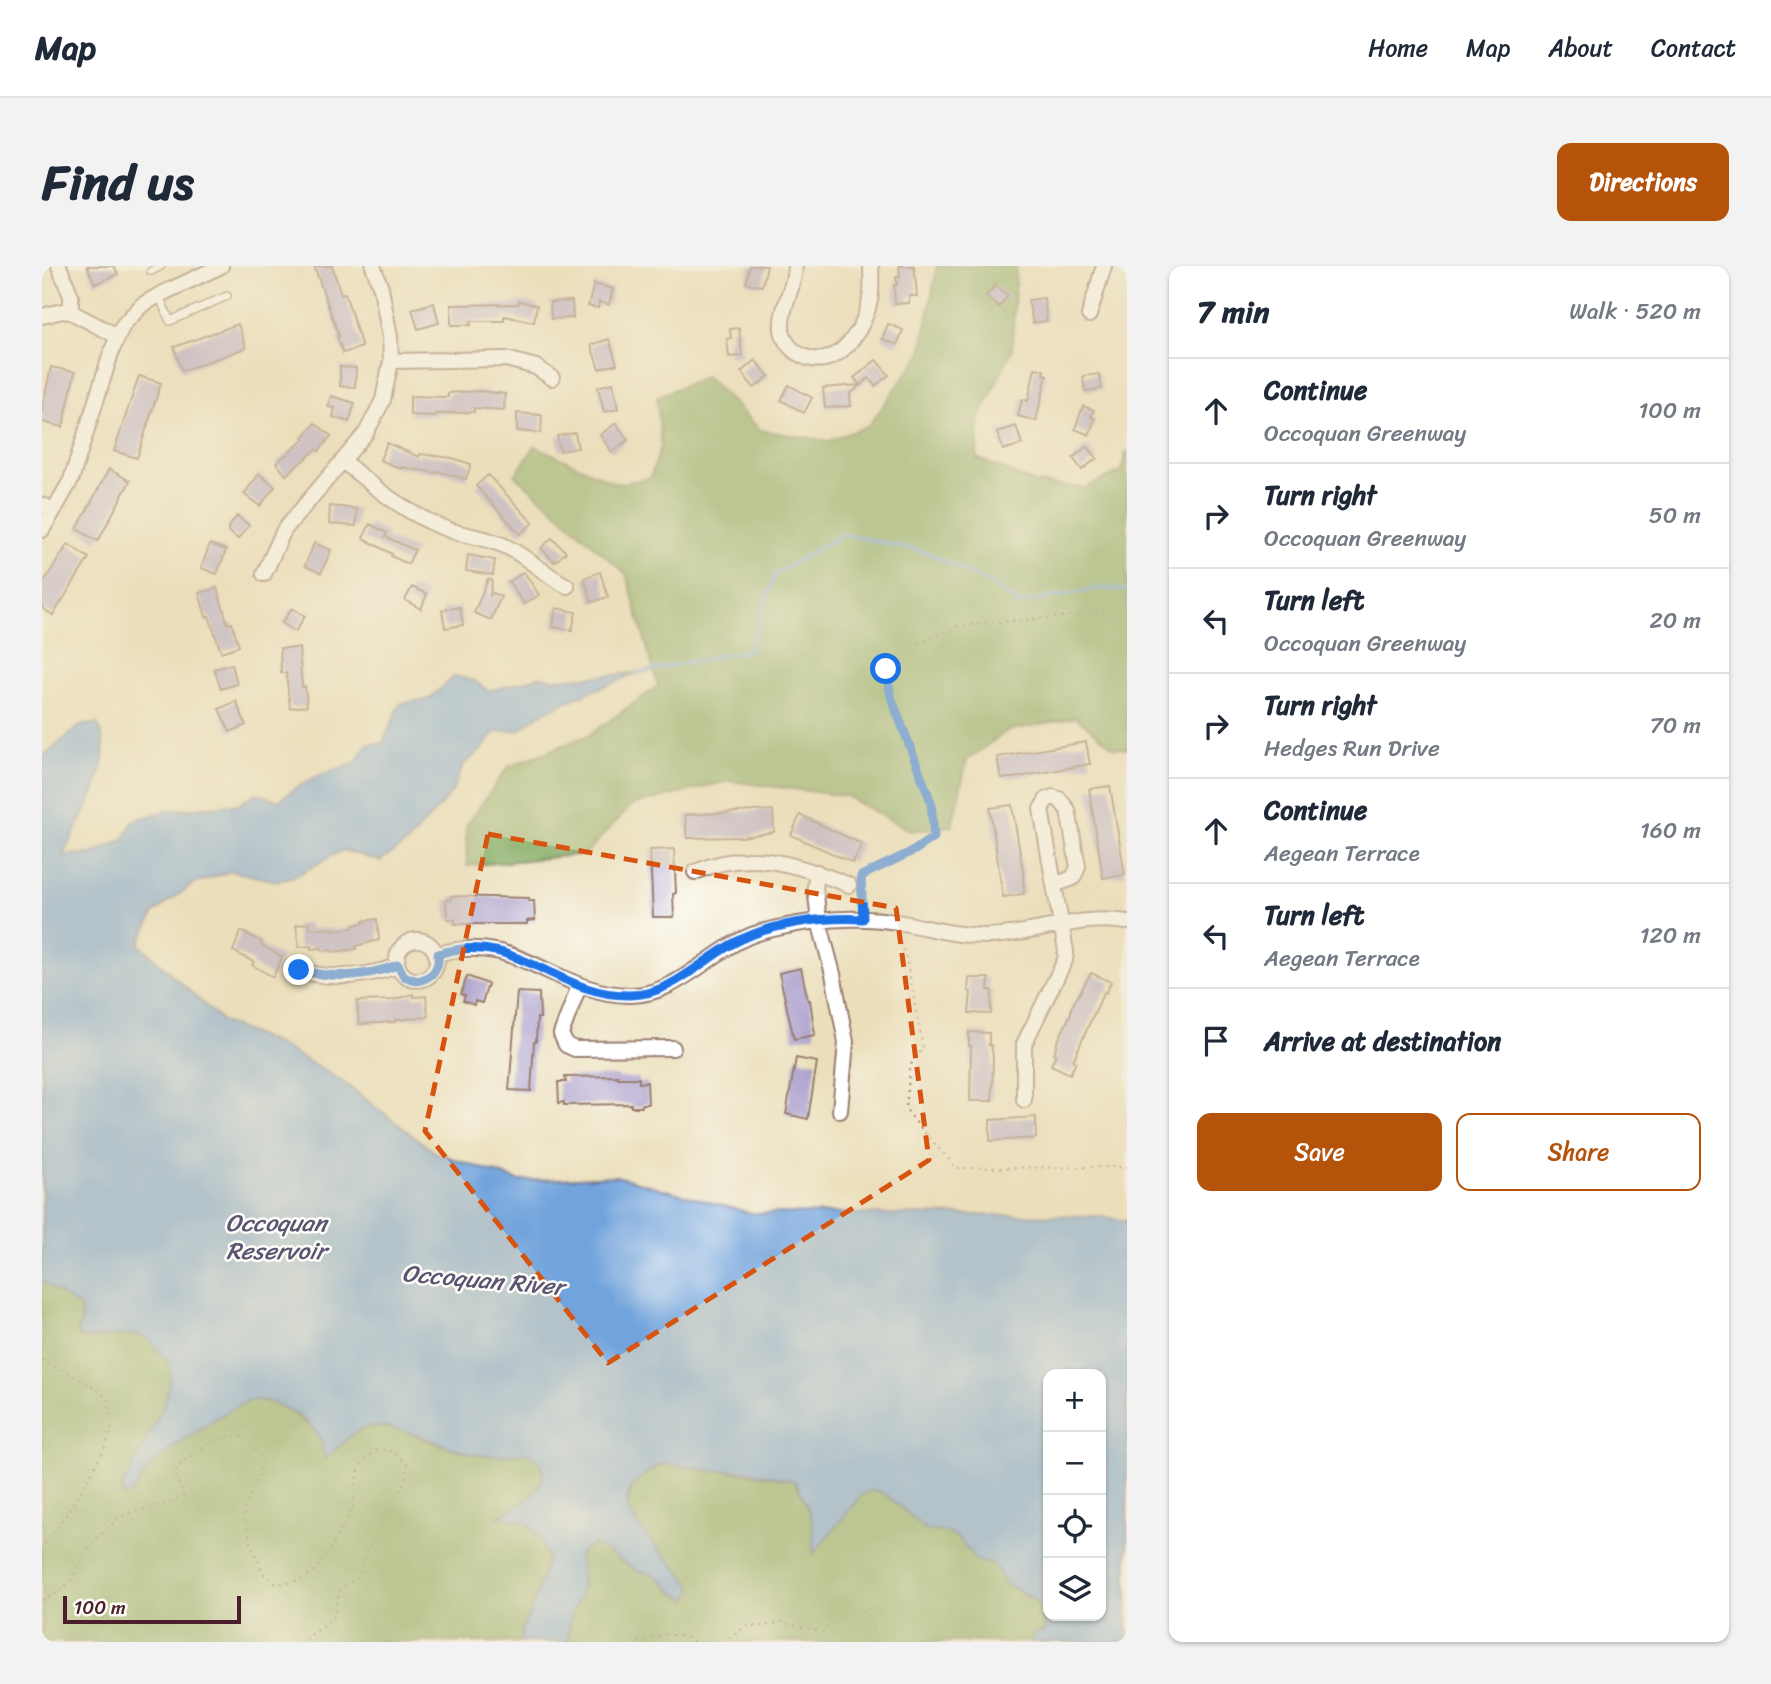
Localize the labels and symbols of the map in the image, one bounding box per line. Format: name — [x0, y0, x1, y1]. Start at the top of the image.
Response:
route start — [870, 653, 901, 684]
route end — [283, 954, 314, 985]
water label: Occoquan Reservoir — [225, 1202, 330, 1272]
water label: Occoquan River — [400, 1252, 570, 1308]
scale bar — [63, 1593, 242, 1625]

